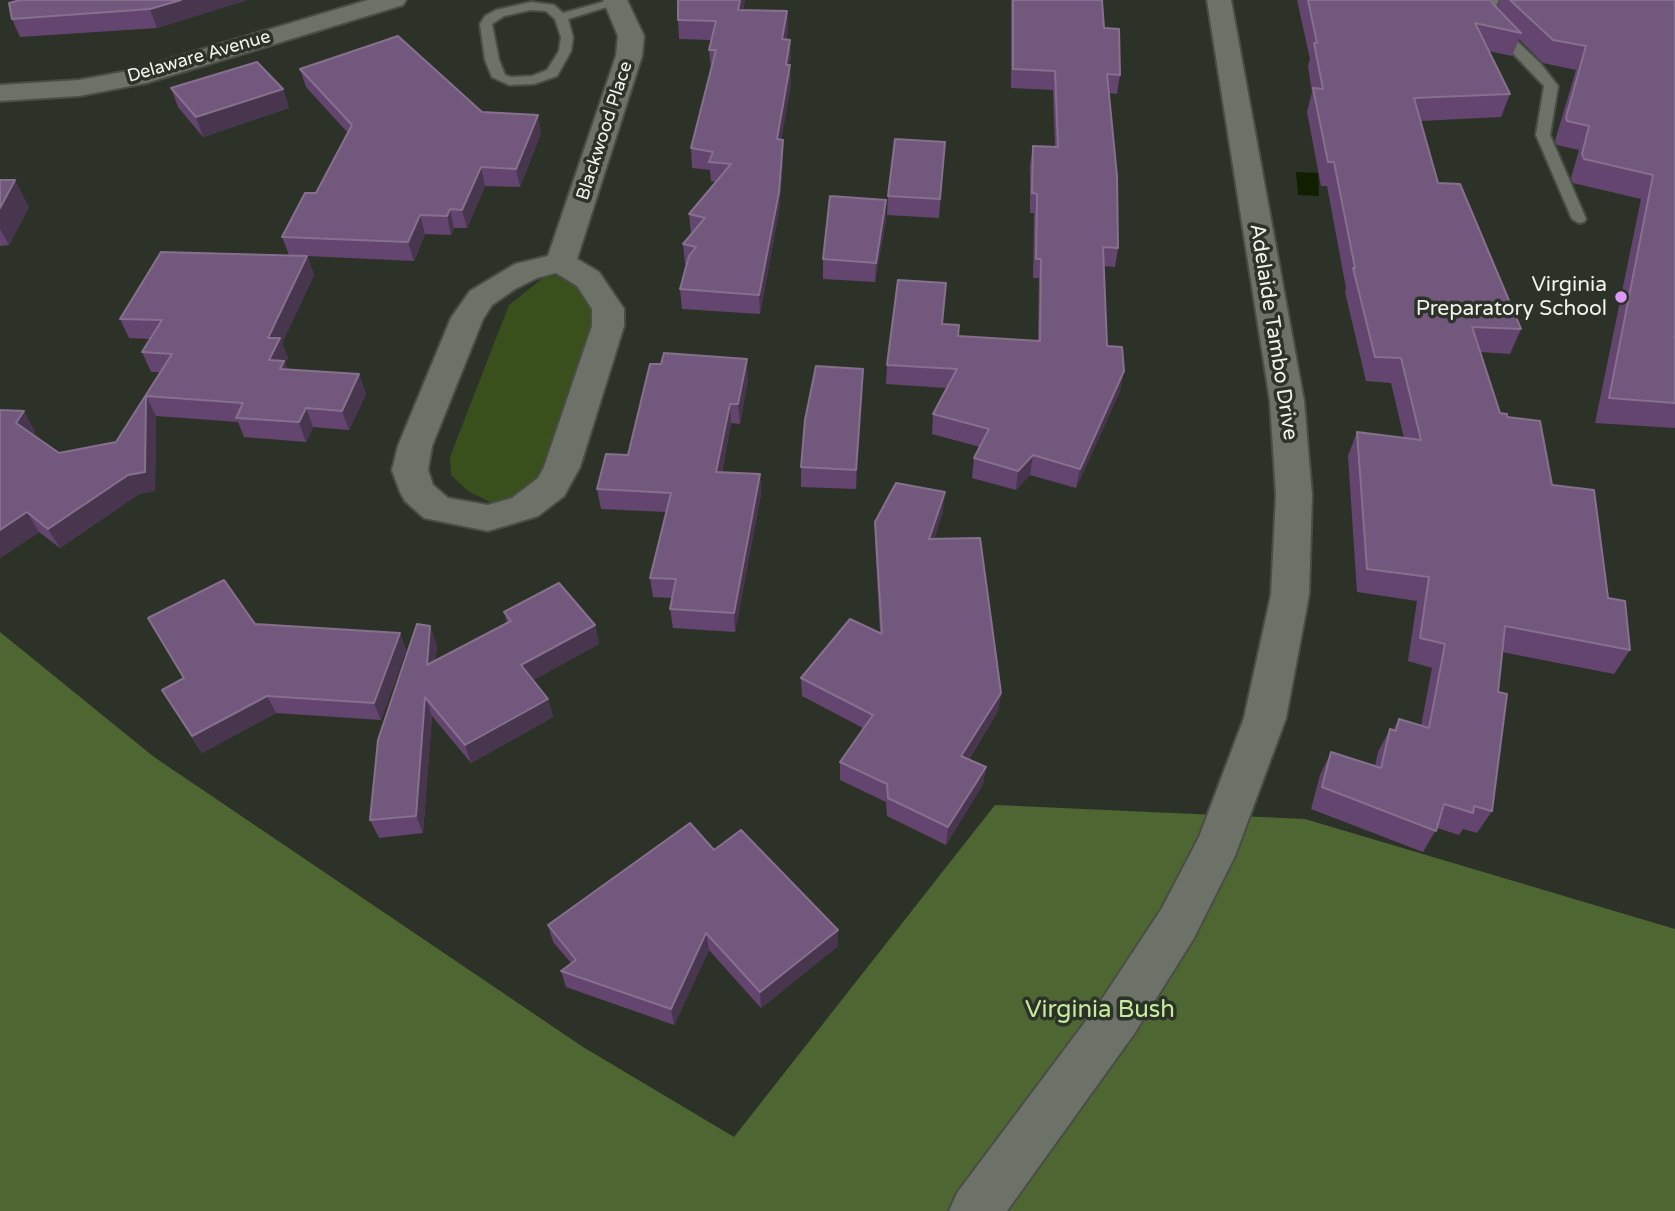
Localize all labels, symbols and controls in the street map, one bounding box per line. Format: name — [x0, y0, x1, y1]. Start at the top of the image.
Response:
street label: Delaware Avenue — [125, 26, 273, 88]
street label: Blackwood Place — [572, 59, 638, 203]
street label: Adelaide Tambo Drive — [1243, 222, 1303, 442]
place label: Virginia Preparatory School — [1416, 272, 1607, 322]
marker: Virginia Preparatory School — [1613, 289, 1629, 305]
park label: Virginia Bush — [1025, 997, 1175, 1025]

